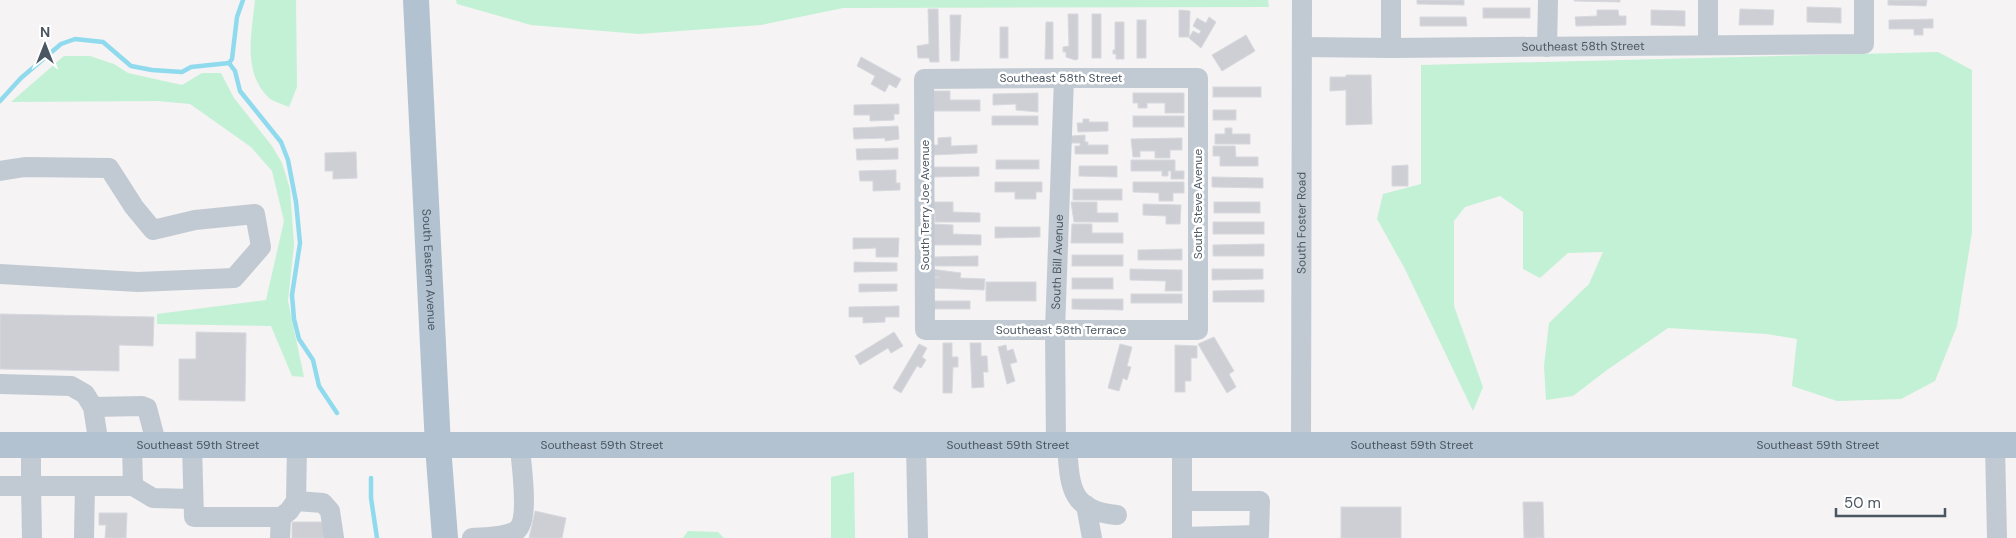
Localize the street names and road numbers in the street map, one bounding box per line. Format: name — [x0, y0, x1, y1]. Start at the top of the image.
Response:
street label: Southeast 58th Street — [1521, 38, 1645, 55]
street label: Southeast 58th Street — [1000, 70, 1123, 86]
street label: South Terry Joe Avenue — [917, 139, 933, 270]
street label: South Steve Avenue — [1190, 149, 1206, 259]
street label: South Foster Road — [1293, 172, 1310, 274]
street label: South Eastern Avenue — [418, 209, 440, 331]
street label: South Bill Avenue — [1048, 214, 1067, 310]
street label: Southeast 58th Terrace — [996, 322, 1126, 338]
street label: Southeast 59th Street — [136, 437, 260, 453]
street label: Southeast 59th Street — [540, 437, 664, 453]
street label: Southeast 59th Street — [946, 437, 1070, 453]
street label: Southeast 59th Street — [1350, 437, 1474, 453]
street label: Southeast 59th Street — [1756, 437, 1880, 453]

